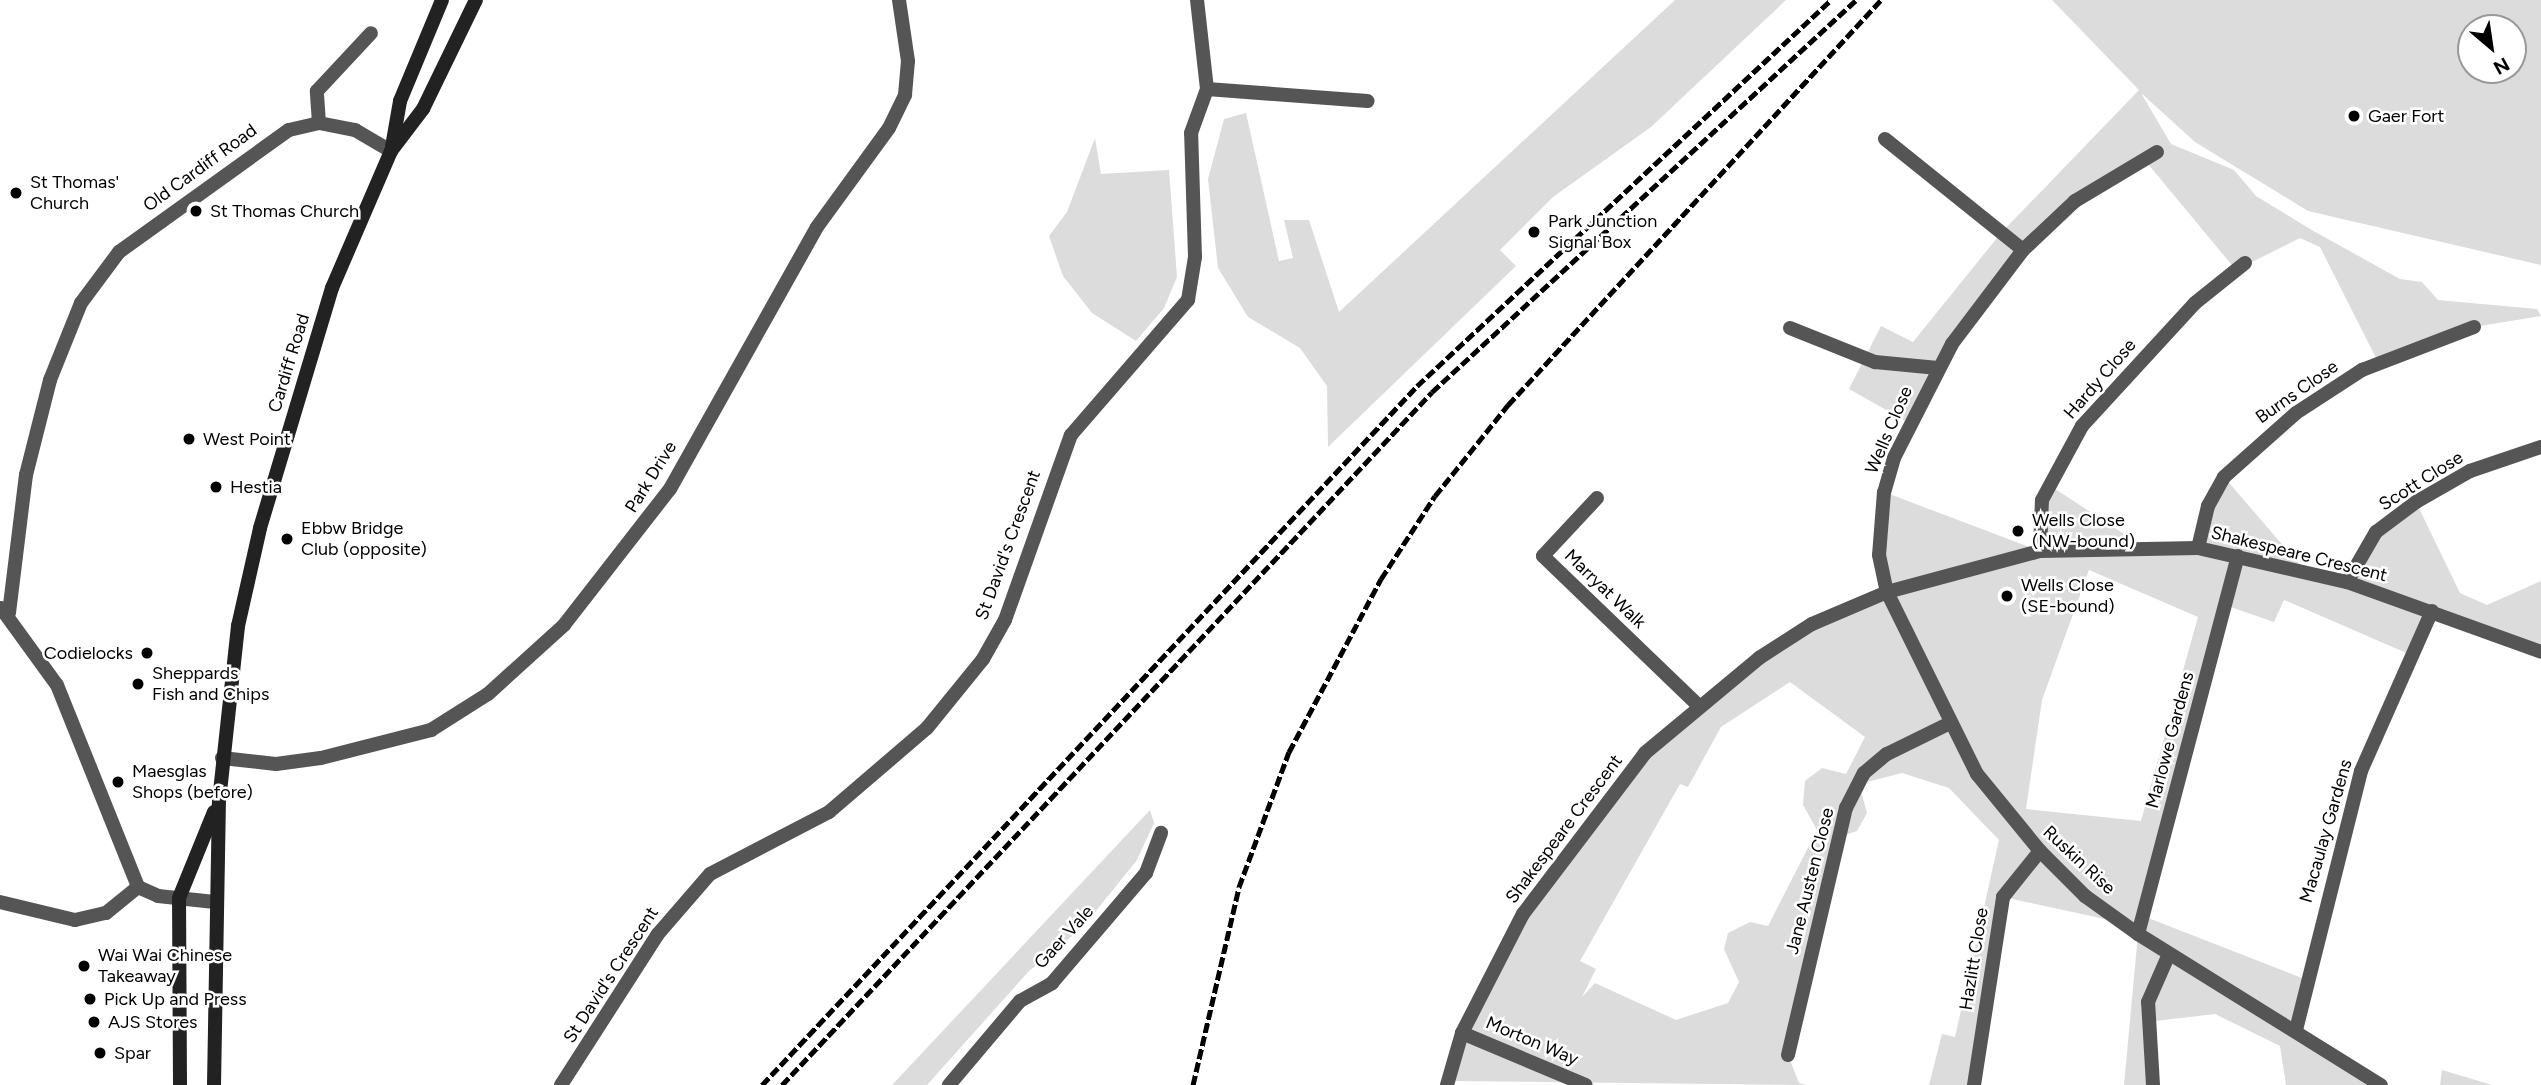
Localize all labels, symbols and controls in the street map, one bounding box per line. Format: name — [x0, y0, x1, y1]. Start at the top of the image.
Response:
north arrow — [2457, 14, 2527, 84]
text: N — [2489, 52, 2513, 80]
place label: Gaer Fort — [2368, 105, 2444, 127]
marker: Gaer Fort — [2346, 108, 2362, 124]
street label: Old Cardiff Road — [139, 120, 261, 216]
place label: St Thomas' Church — [30, 172, 119, 214]
marker: St Thomas' Church — [8, 185, 24, 201]
place label: St Thomas Church — [210, 200, 359, 222]
marker: St Thomas Church — [188, 203, 204, 219]
place label: Park Junction Signal Box — [1548, 211, 1657, 254]
marker: Park Junction Signal Box — [1526, 224, 1542, 240]
street label: Cardiff Road — [264, 311, 314, 415]
street label: Hardy Close — [2059, 335, 2141, 423]
street label: Burns Close — [2252, 356, 2342, 428]
street label: Wells Close — [1861, 383, 1917, 477]
place label: West Point — [203, 428, 291, 450]
marker: West Point — [181, 431, 197, 447]
street label: Park Drive — [621, 437, 681, 517]
street label: Scott Close — [2375, 447, 2467, 515]
street label: St David's Crescent — [971, 467, 1045, 623]
place label: Hestia — [230, 476, 282, 498]
marker: Hestia — [208, 479, 224, 495]
place label: Wells Close (NW-bound) — [2032, 510, 2135, 552]
place label: Ebbw Bridge Club (opposite) — [301, 518, 427, 560]
street label: Shakespeare Crescent — [2209, 522, 2389, 586]
marker: Wells Close (NW-bound) — [2010, 523, 2026, 539]
marker: Ebbw Bridge Club (opposite) — [279, 531, 295, 547]
street label: Marryat Walk — [1560, 545, 1650, 633]
place label: Wells Close (SE-bound) — [2021, 575, 2115, 618]
marker: Wells Close (SE-bound) — [1999, 588, 2015, 604]
place label: Codielocks — [44, 642, 133, 664]
marker: Codielocks — [139, 645, 155, 661]
place label: Sheppards Fish and Chips — [152, 663, 269, 706]
street label: Marlowe Gardens — [2141, 669, 2199, 811]
marker: Sheppards Fish and Chips — [130, 676, 146, 692]
street label: Shakespeare Crescent — [1501, 750, 1627, 908]
street label: Macaulay Gardens — [2295, 757, 2357, 905]
place label: Maesglas Shops (before) — [132, 761, 253, 804]
marker: Maesglas Shops (before) — [110, 774, 126, 790]
street label: Jane Austen Close — [1781, 806, 1839, 956]
street label: Ruskin Rise — [2038, 821, 2120, 899]
street label: Gaer Vale — [1030, 901, 1098, 973]
street label: St David's Crescent — [559, 903, 663, 1047]
street label: Hazlitt Close — [1955, 906, 1993, 1012]
place label: Wai Wai Chinese Takeaway — [98, 945, 232, 988]
marker: Wai Wai Chinese Takeaway — [76, 958, 92, 974]
place label: Pick Up and Press — [104, 988, 247, 1010]
marker: Pick Up and Press — [82, 991, 98, 1007]
place label: AJS Stores — [108, 1011, 198, 1033]
street label: Morton Way — [1482, 1012, 1582, 1070]
marker: AJS Stores — [86, 1014, 102, 1030]
place label: Spar — [114, 1042, 151, 1064]
marker: Spar — [92, 1045, 108, 1061]

